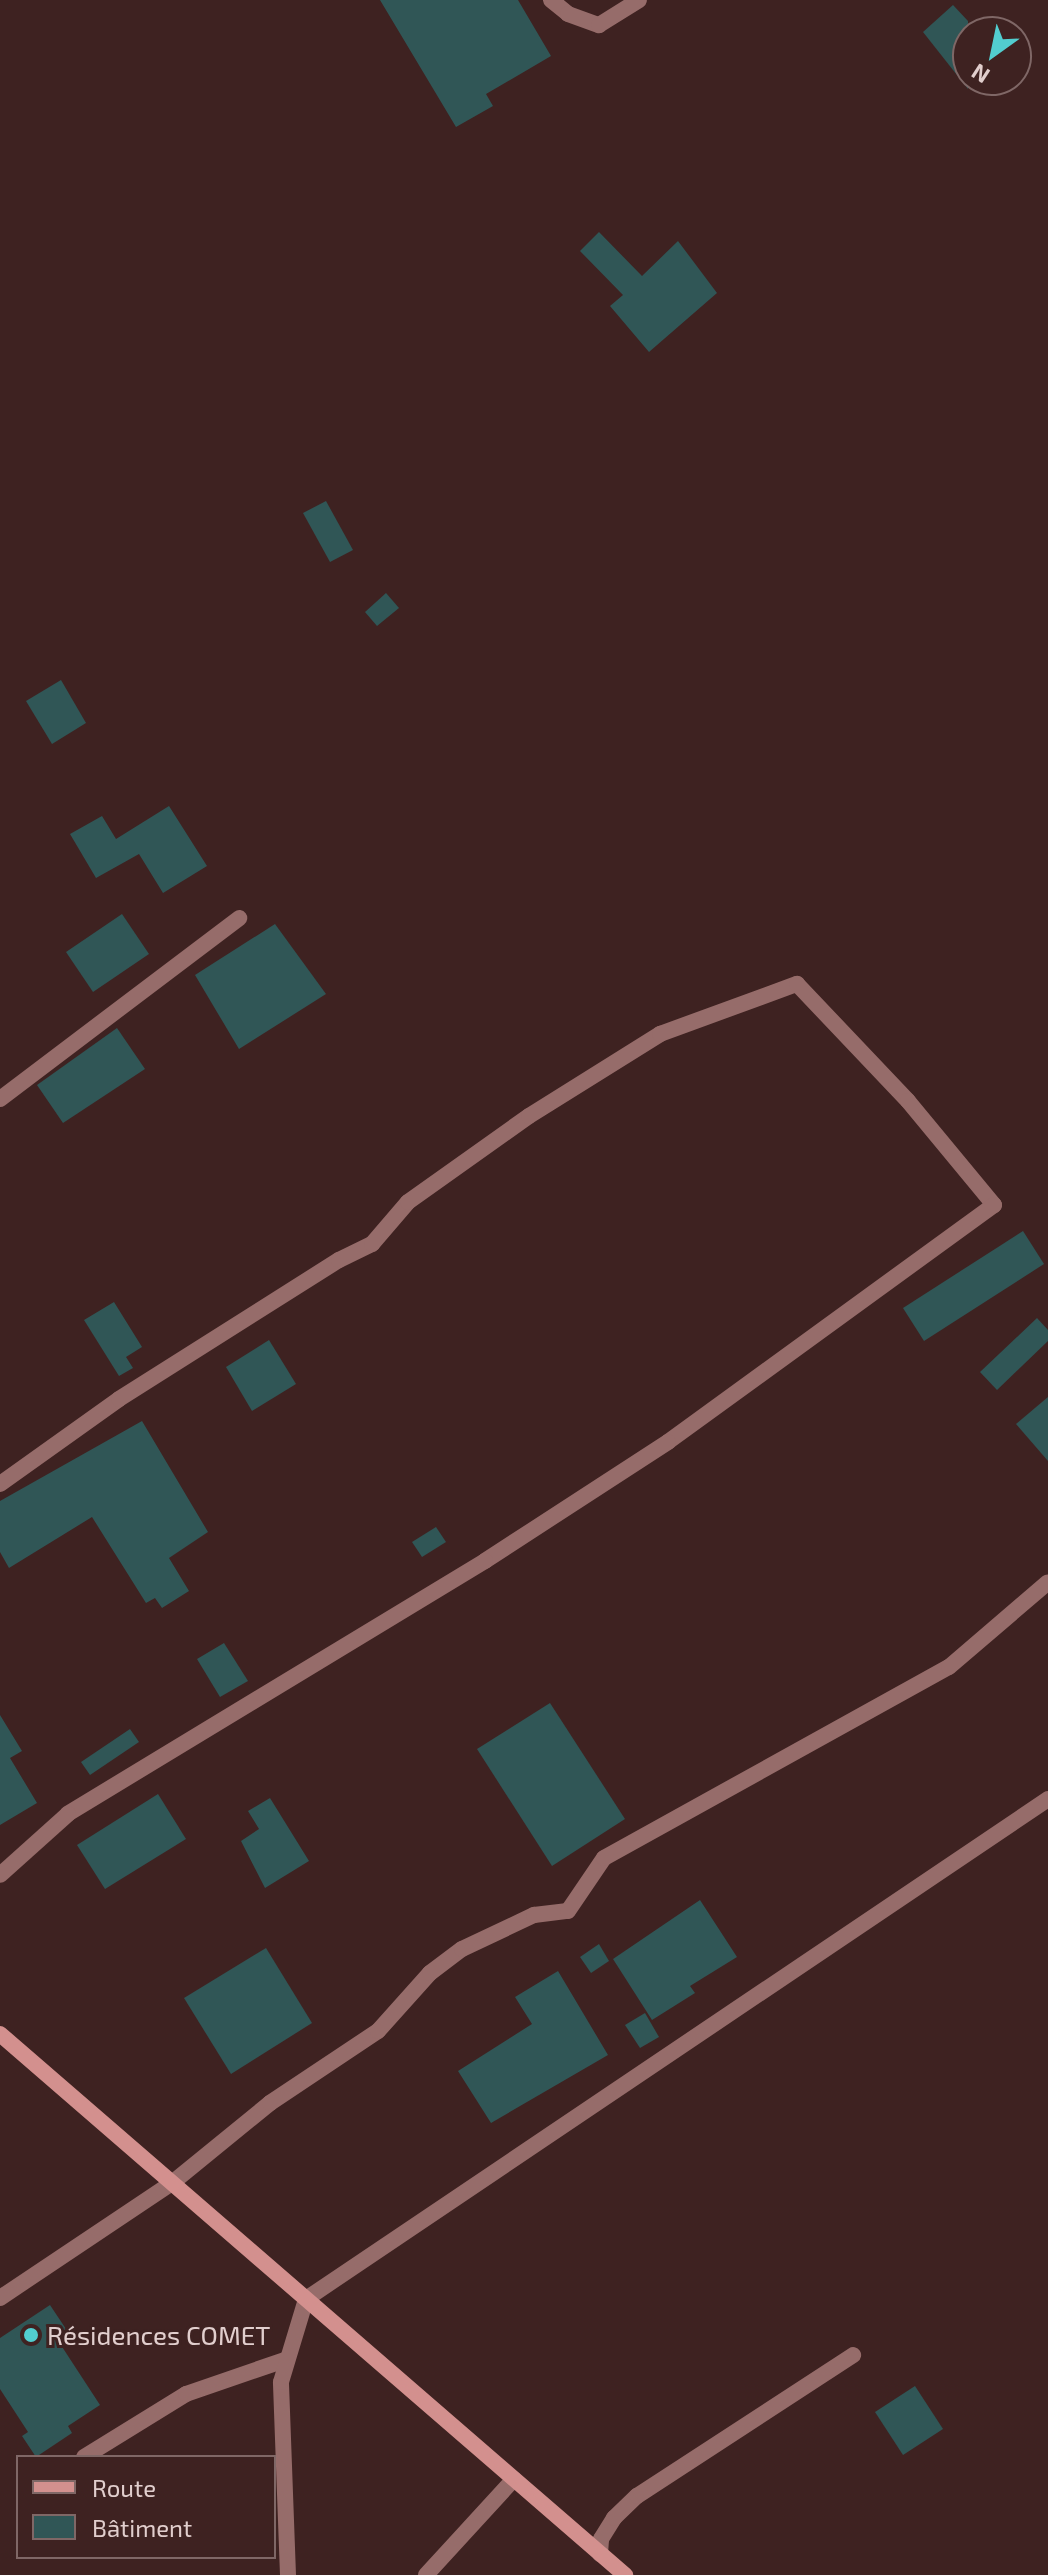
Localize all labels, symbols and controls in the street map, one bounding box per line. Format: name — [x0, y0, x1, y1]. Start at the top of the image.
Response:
north arrow — [952, 16, 1032, 96]
text: N — [966, 59, 994, 90]
place label: Résidences COMET — [47, 2319, 270, 2351]
marker: Résidences COMET — [22, 2326, 40, 2344]
legend — [16, 2455, 276, 2559]
text: Route — [92, 2473, 156, 2502]
text: Bâtiment — [92, 2513, 192, 2542]

